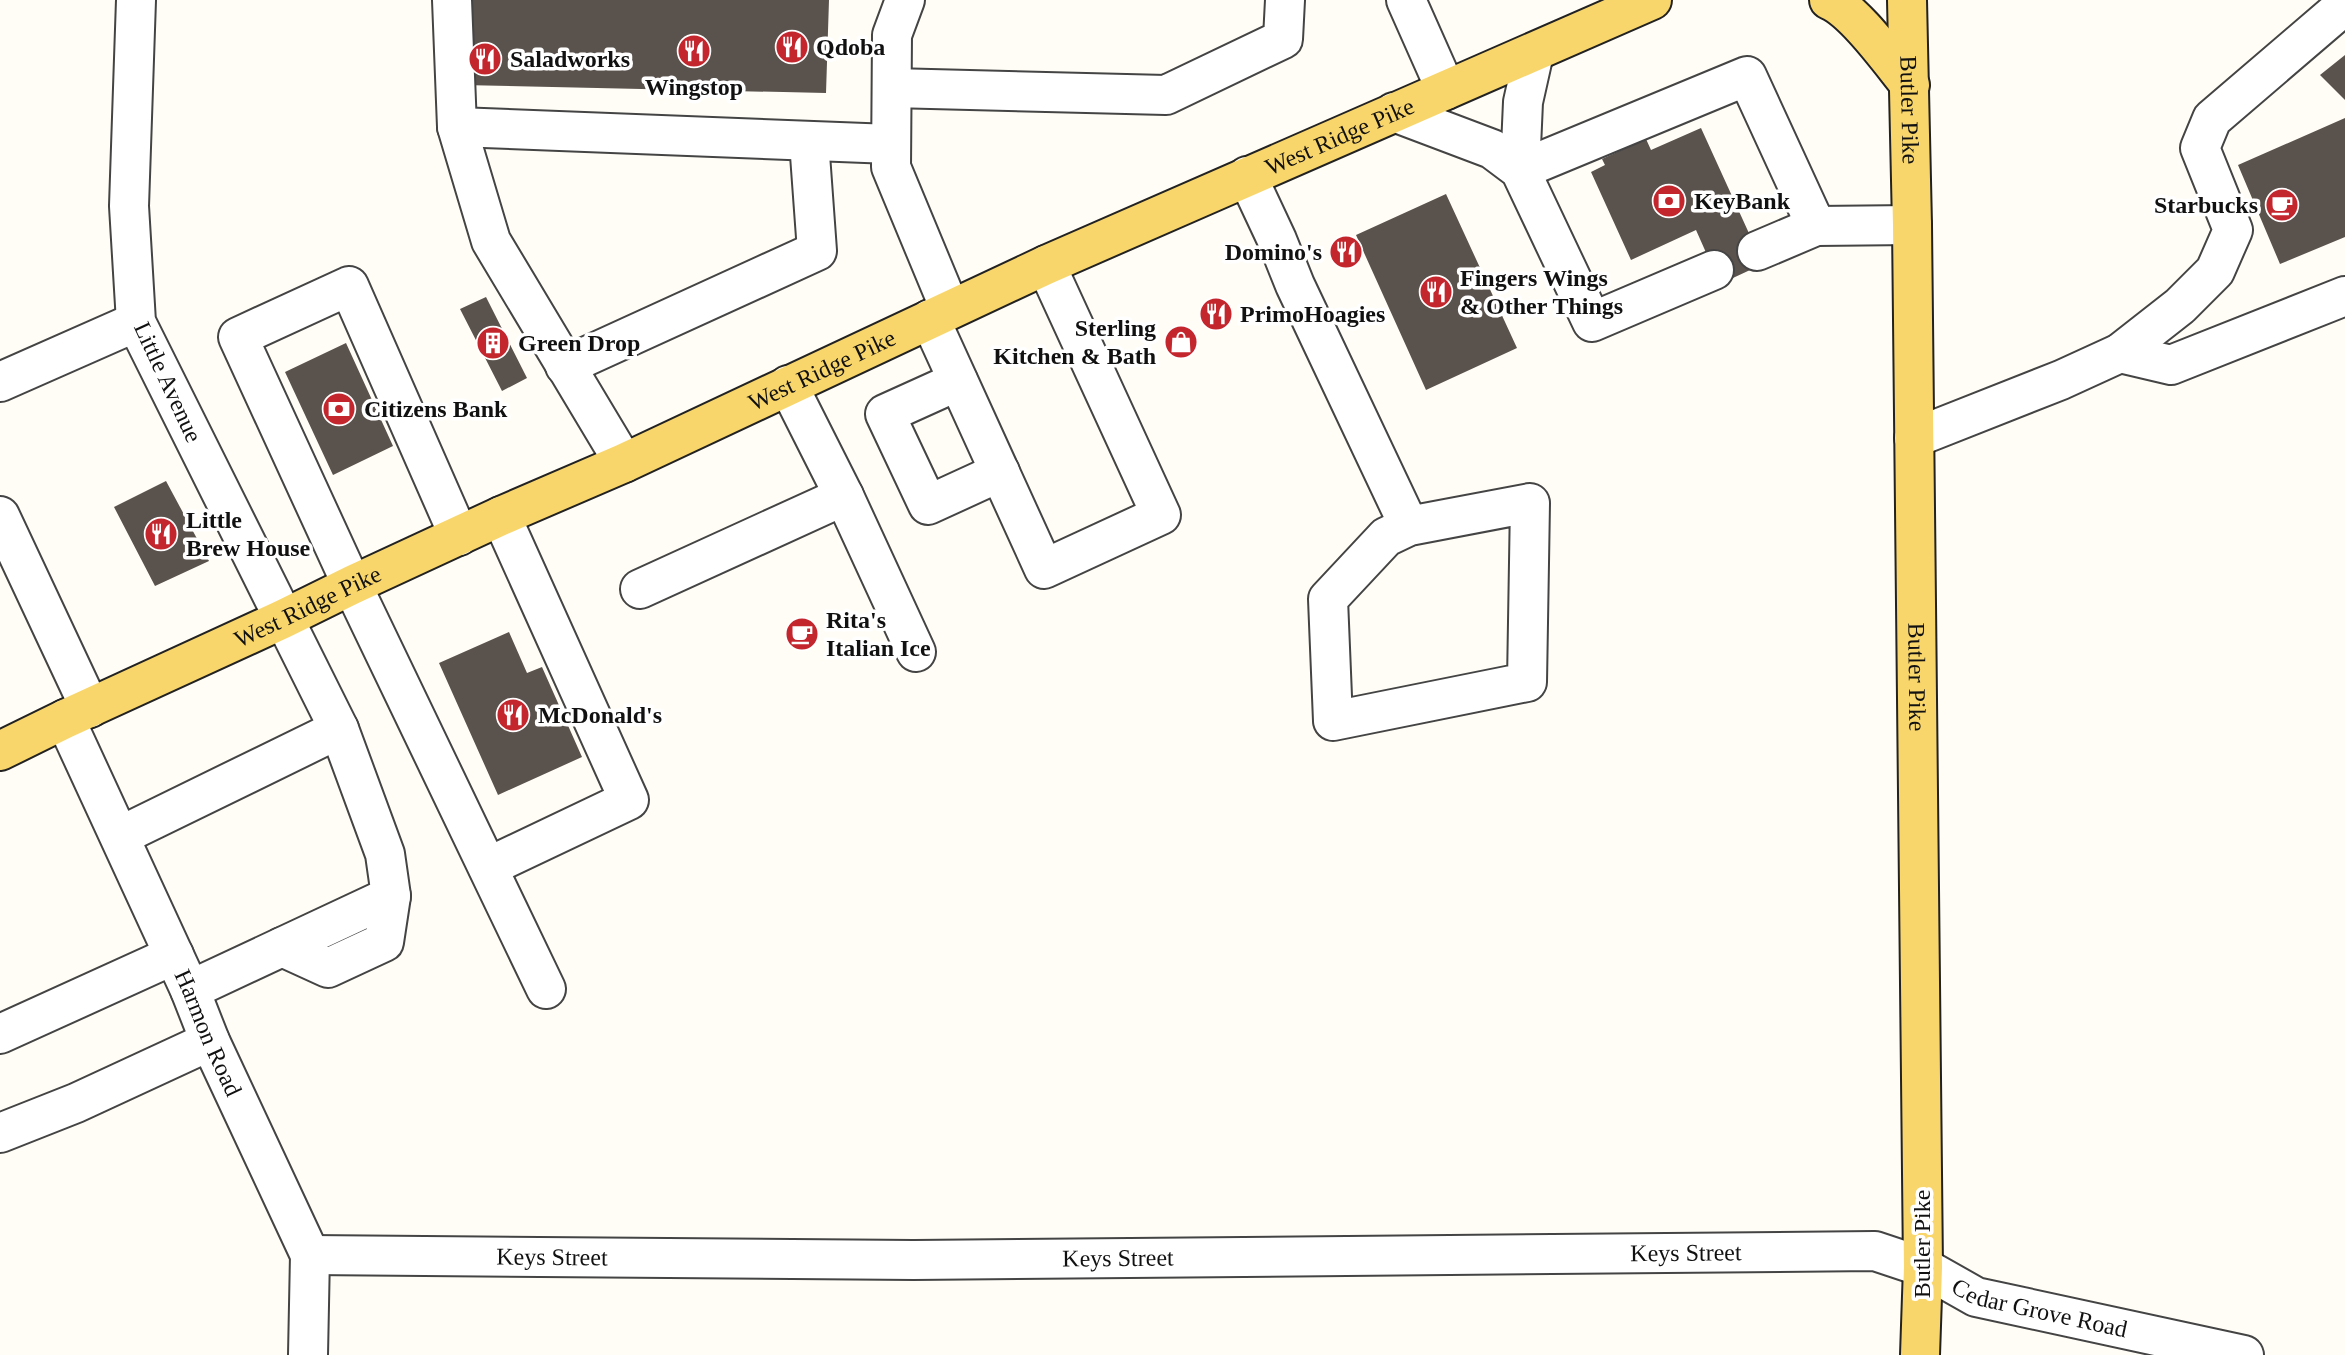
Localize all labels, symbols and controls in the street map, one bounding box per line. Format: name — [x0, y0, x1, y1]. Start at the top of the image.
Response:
restaurant icon: Qdoba — [773, 28, 811, 66]
restaurant icon: Wingstop — [675, 32, 713, 70]
place label: Qdoba — [816, 34, 885, 60]
restaurant icon: Saladworks — [466, 40, 504, 78]
place label: Saladworks — [510, 46, 630, 72]
street label: Butler Pike — [1895, 55, 1924, 165]
place label: Wingstop — [645, 74, 743, 100]
street label: West Ridge Pike — [1261, 93, 1418, 180]
bank icon: KeyBank — [1650, 182, 1688, 220]
cafe icon: Starbucks — [2263, 186, 2301, 224]
place label: KeyBank — [1694, 188, 1791, 214]
place label: Starbucks — [2154, 192, 2258, 218]
restaurant icon: Domino's — [1327, 233, 1365, 271]
place label: Domino's — [1225, 239, 1322, 265]
place label: Fingers Wings & Other Things — [1460, 265, 1623, 319]
restaurant icon: Fingers Wings & Other Things — [1417, 273, 1455, 311]
restaurant icon: PrimoHoagies — [1197, 295, 1235, 333]
place label: PrimoHoagies — [1240, 301, 1385, 327]
place label: Sterling Kitchen & Bath — [993, 315, 1156, 369]
street label: Little Avenue — [129, 318, 207, 446]
shop icon: Sterling Kitchen & Bath — [1162, 323, 1200, 361]
building icon: Green Drop — [474, 324, 512, 362]
street label: West Ridge Pike — [744, 324, 900, 416]
place label: Green Drop — [518, 330, 640, 356]
bank icon: Citizens Bank — [320, 390, 358, 428]
place label: Citizens Bank — [364, 396, 508, 422]
place label: Little Brew House — [186, 507, 311, 561]
restaurant icon: Little Brew House — [142, 515, 180, 553]
street label: West Ridge Pike — [230, 560, 385, 653]
place label: Rita's Italian Ice — [826, 607, 931, 661]
cafe icon: Rita's Italian Ice — [783, 615, 821, 653]
street label: Butler Pike — [1903, 622, 1930, 731]
restaurant icon: McDonald's — [494, 696, 532, 734]
place label: McDonald's — [538, 702, 662, 728]
street label: Harmon Road — [169, 965, 247, 1100]
street label: Butler Pike — [1909, 1190, 1935, 1298]
street label: Keys Street — [1630, 1239, 1742, 1266]
street label: Keys Street — [496, 1244, 608, 1270]
street label: Keys Street — [1062, 1245, 1174, 1272]
street label: Cedar Grove Road — [1947, 1273, 2130, 1342]

